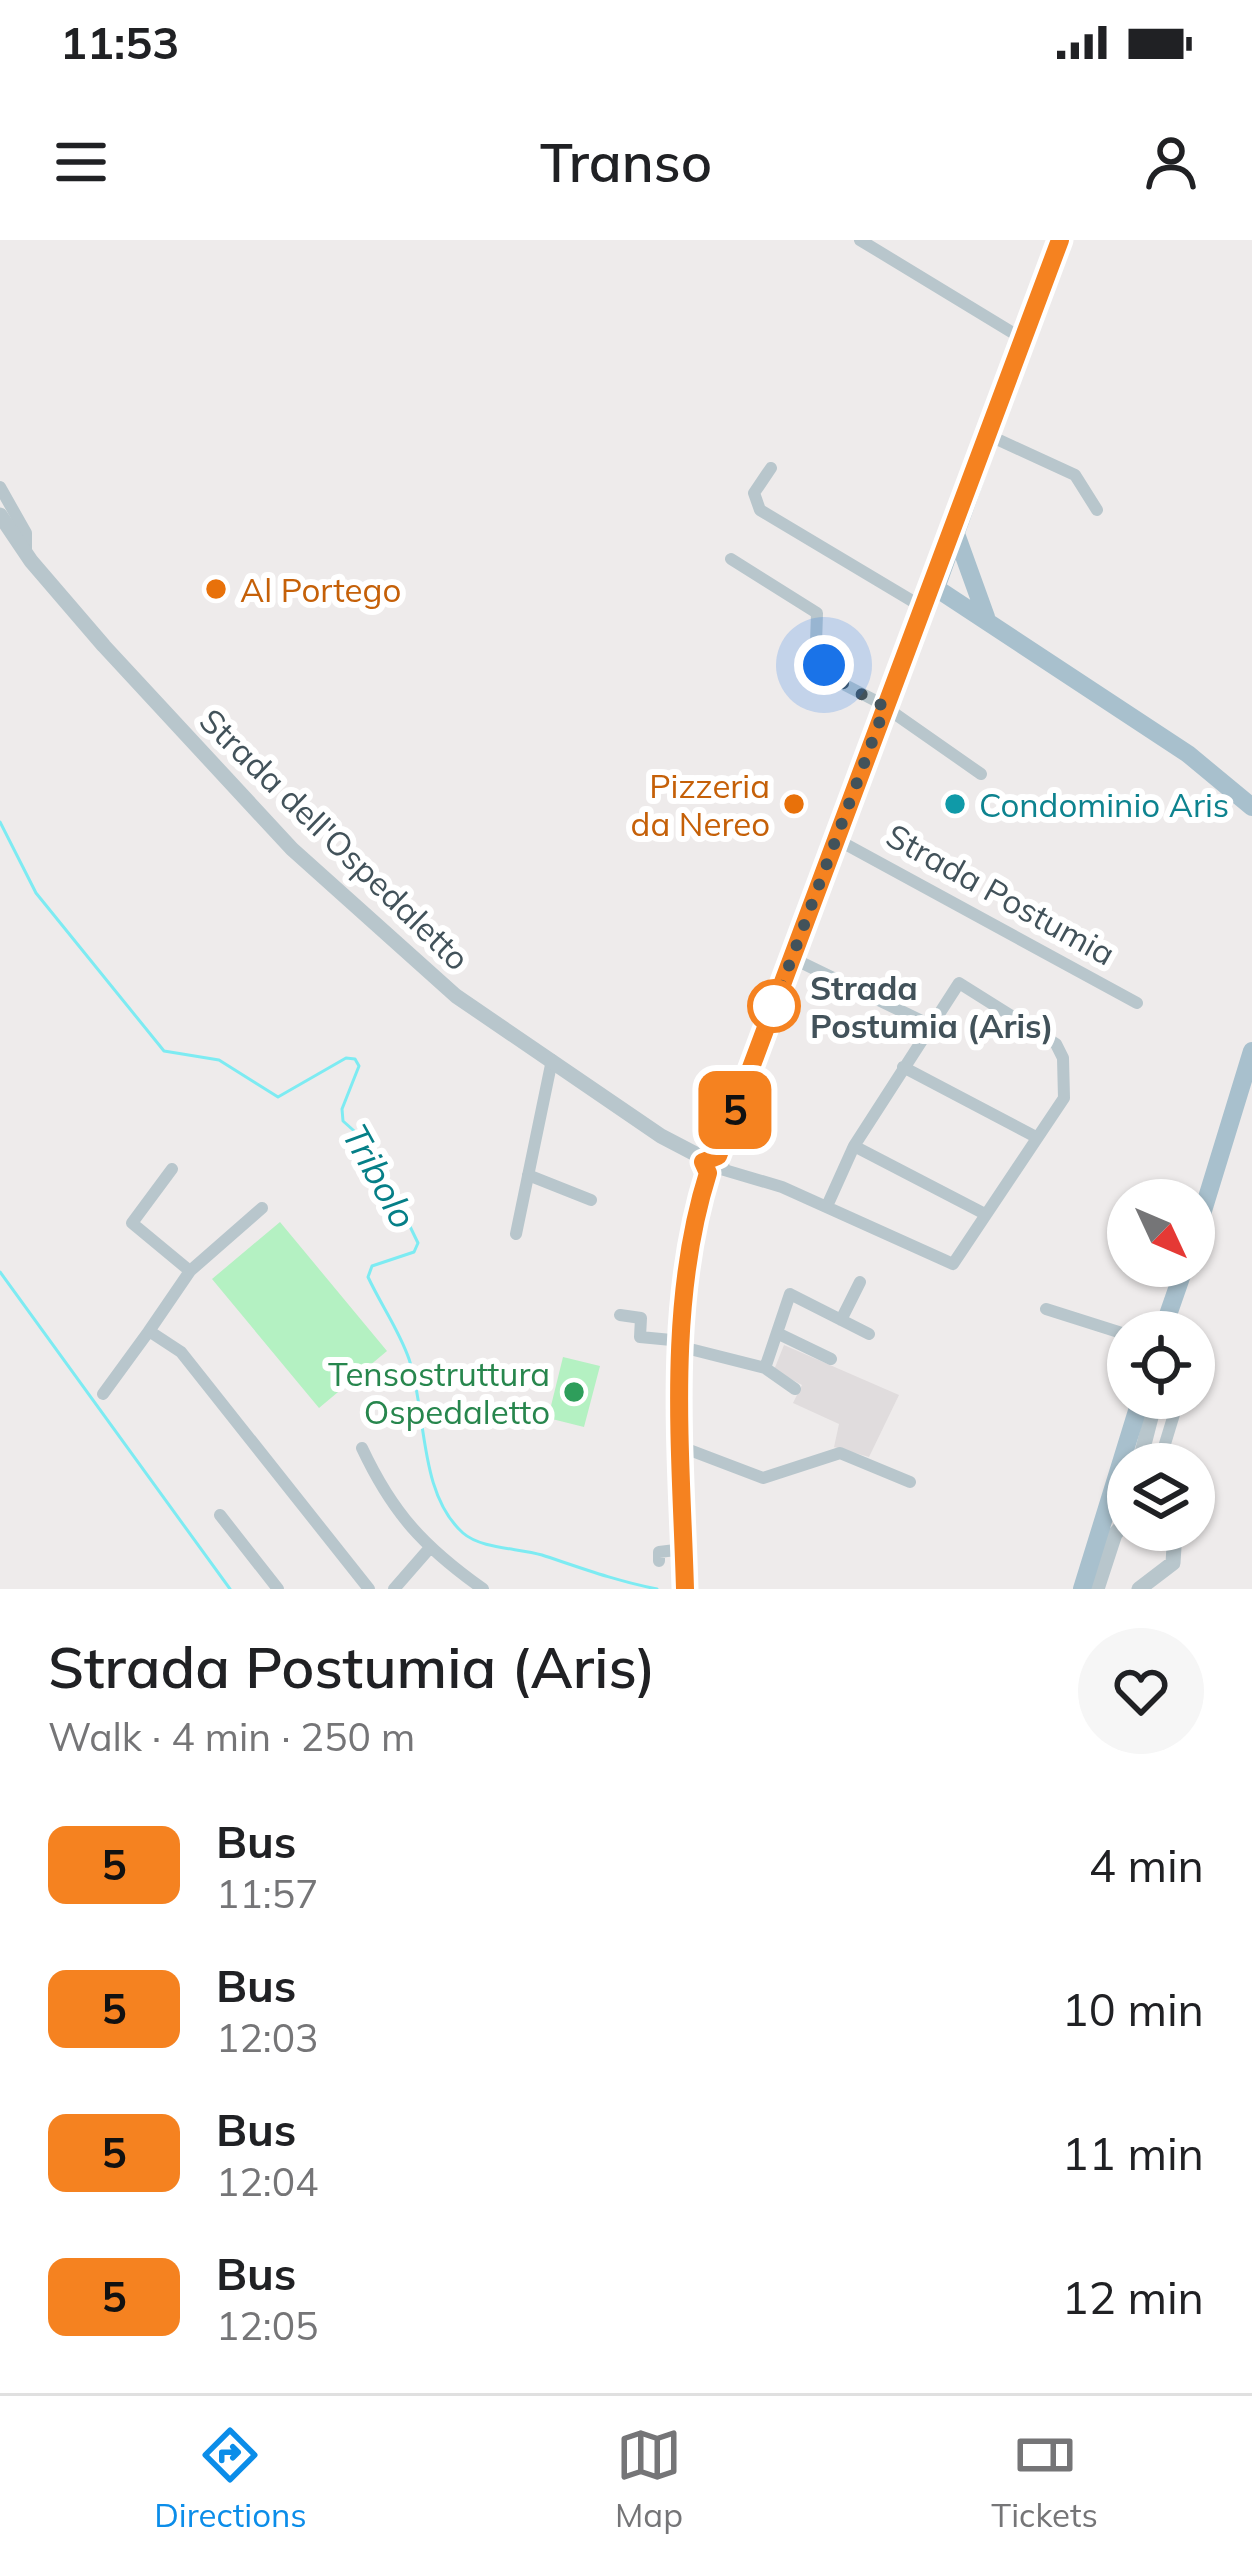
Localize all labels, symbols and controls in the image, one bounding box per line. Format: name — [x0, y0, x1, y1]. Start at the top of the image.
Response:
text: 11:53 — [60, 14, 179, 70]
text: Transo — [540, 128, 712, 196]
icon: menu — [48, 129, 114, 195]
icon: person — [1138, 129, 1204, 195]
place label: Al Portego — [240, 569, 401, 610]
marker: Al Portego — [203, 576, 229, 602]
your location — [794, 635, 854, 695]
street label: Strada dell'Ospedaletto — [192, 700, 478, 978]
place label: Pizzeria da Nereo — [631, 765, 770, 844]
place label: Condominio Aris — [979, 784, 1229, 825]
marker: Pizzeria da Nereo — [781, 791, 807, 817]
marker: Condominio Aris — [942, 791, 968, 817]
street label: Strada Postumia — [880, 814, 1122, 974]
place label: Strada Postumia (Aris) — [810, 967, 1053, 1046]
marker: Strada Postumia (Aris) — [749, 981, 799, 1031]
line badge: 5 — [696, 1071, 774, 1149]
text: 5 — [722, 1083, 748, 1136]
water label: Tribolo — [333, 1116, 427, 1236]
north arrow — [1107, 1179, 1215, 1287]
map controls — [1107, 1179, 1215, 1551]
button: locate — [1107, 1311, 1215, 1419]
place label: Tensostruttura Ospedaletto — [328, 1353, 550, 1432]
marker: Tensostruttura Ospedaletto — [561, 1379, 587, 1405]
button: layers — [1107, 1443, 1215, 1551]
button: heart — [1078, 1628, 1204, 1754]
text: Strada Postumia (Aris) — [48, 1631, 656, 1702]
text: Walk · 4 min · 250 m — [48, 1712, 415, 1761]
text: Bus — [216, 1813, 296, 1869]
text: 4 min — [1089, 1837, 1204, 1893]
text: 5 — [101, 1838, 127, 1891]
text: 11:57 — [216, 1869, 319, 1918]
text: Bus — [216, 1957, 296, 2013]
text: 10 min — [1062, 1981, 1204, 2037]
text: 5 — [101, 1982, 127, 2035]
text: 12:03 — [216, 2013, 319, 2062]
text: Bus — [216, 2101, 296, 2157]
text: 11 min — [1062, 2125, 1204, 2181]
text: 5 — [101, 2126, 127, 2179]
text: 12:04 — [216, 2157, 319, 2206]
text: Bus — [216, 2245, 296, 2301]
text: 12 min — [1062, 2269, 1204, 2325]
text: 5 — [101, 2270, 127, 2323]
text: 12:05 — [216, 2301, 319, 2350]
tab: Directions — [154, 2422, 307, 2535]
tab: Map — [615, 2422, 683, 2535]
tab: Tickets — [991, 2422, 1098, 2535]

